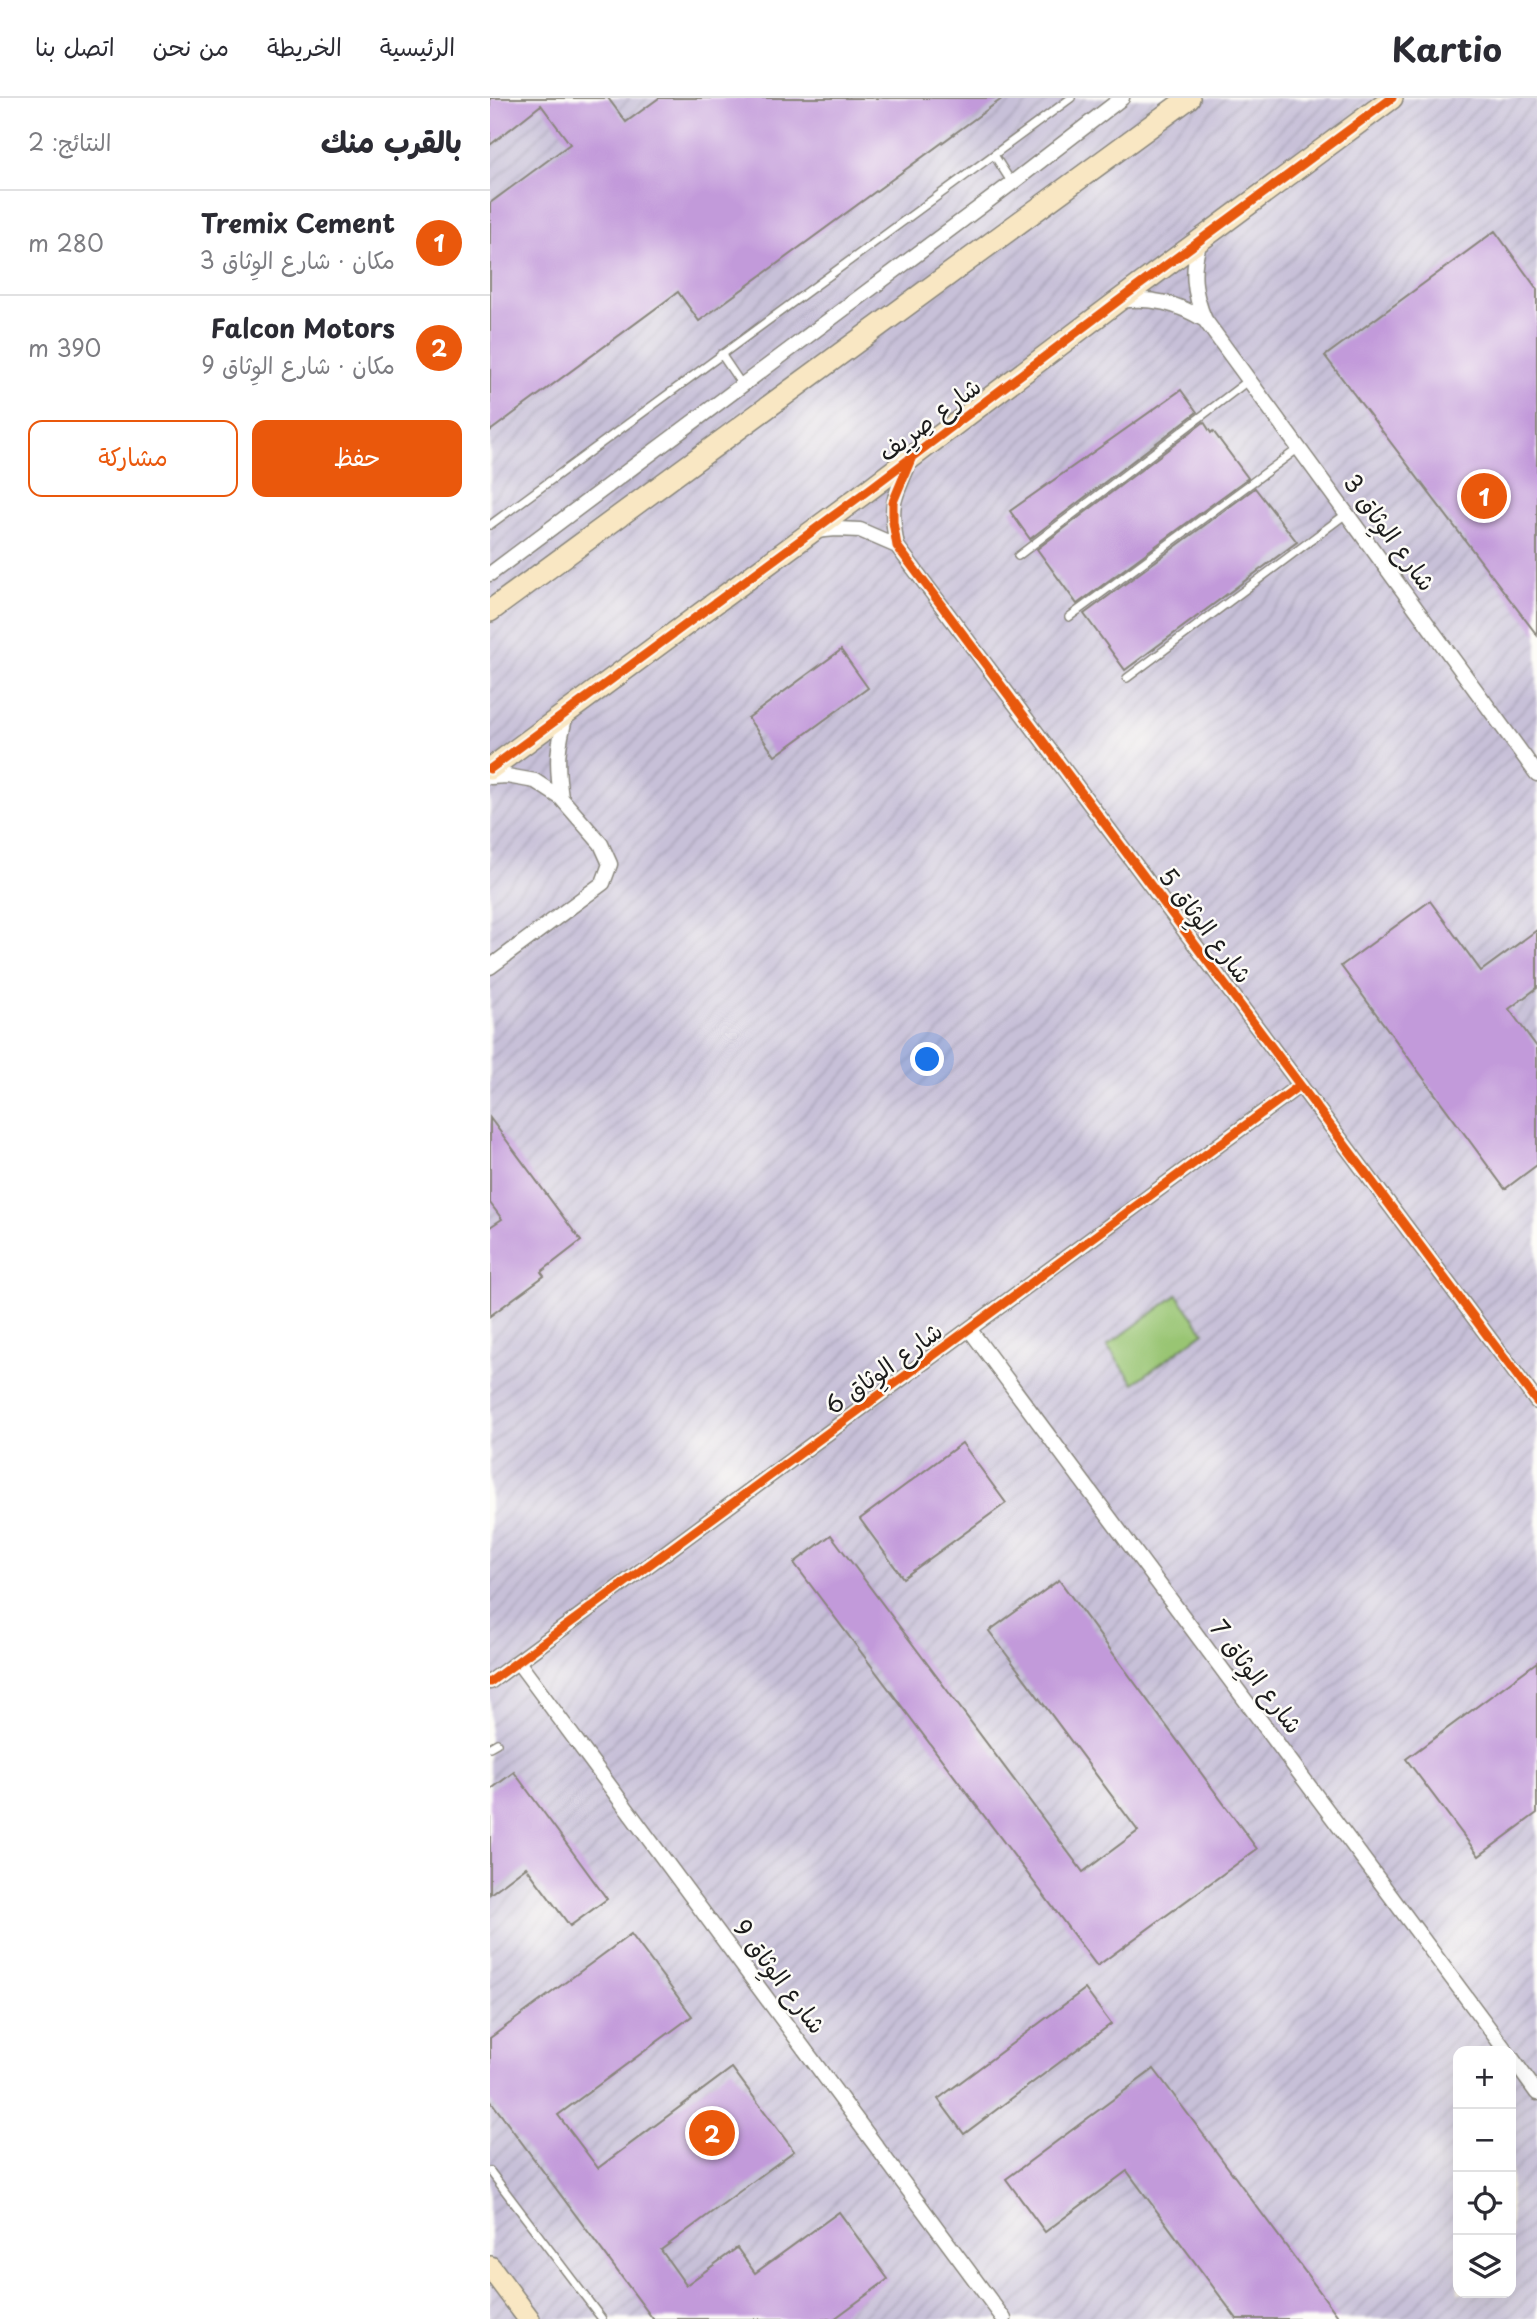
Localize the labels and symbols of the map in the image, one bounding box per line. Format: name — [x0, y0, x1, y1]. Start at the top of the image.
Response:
street label: شارع صِرِيف — [870, 368, 989, 471]
street label: شارع الوِثاق 3 — [1333, 466, 1445, 600]
pin: 1 — [1461, 470, 1507, 522]
street label: شارع الوِثاق 5 — [1148, 859, 1262, 993]
your location — [910, 1042, 944, 1076]
street label: شارع الوِثاق 6 — [816, 1312, 951, 1426]
street label: شارع الوِثاق 7 — [1200, 1611, 1313, 1743]
street label: شارع الوِثاق 9 — [722, 1911, 836, 2043]
pin: 2 — [689, 2107, 735, 2159]

